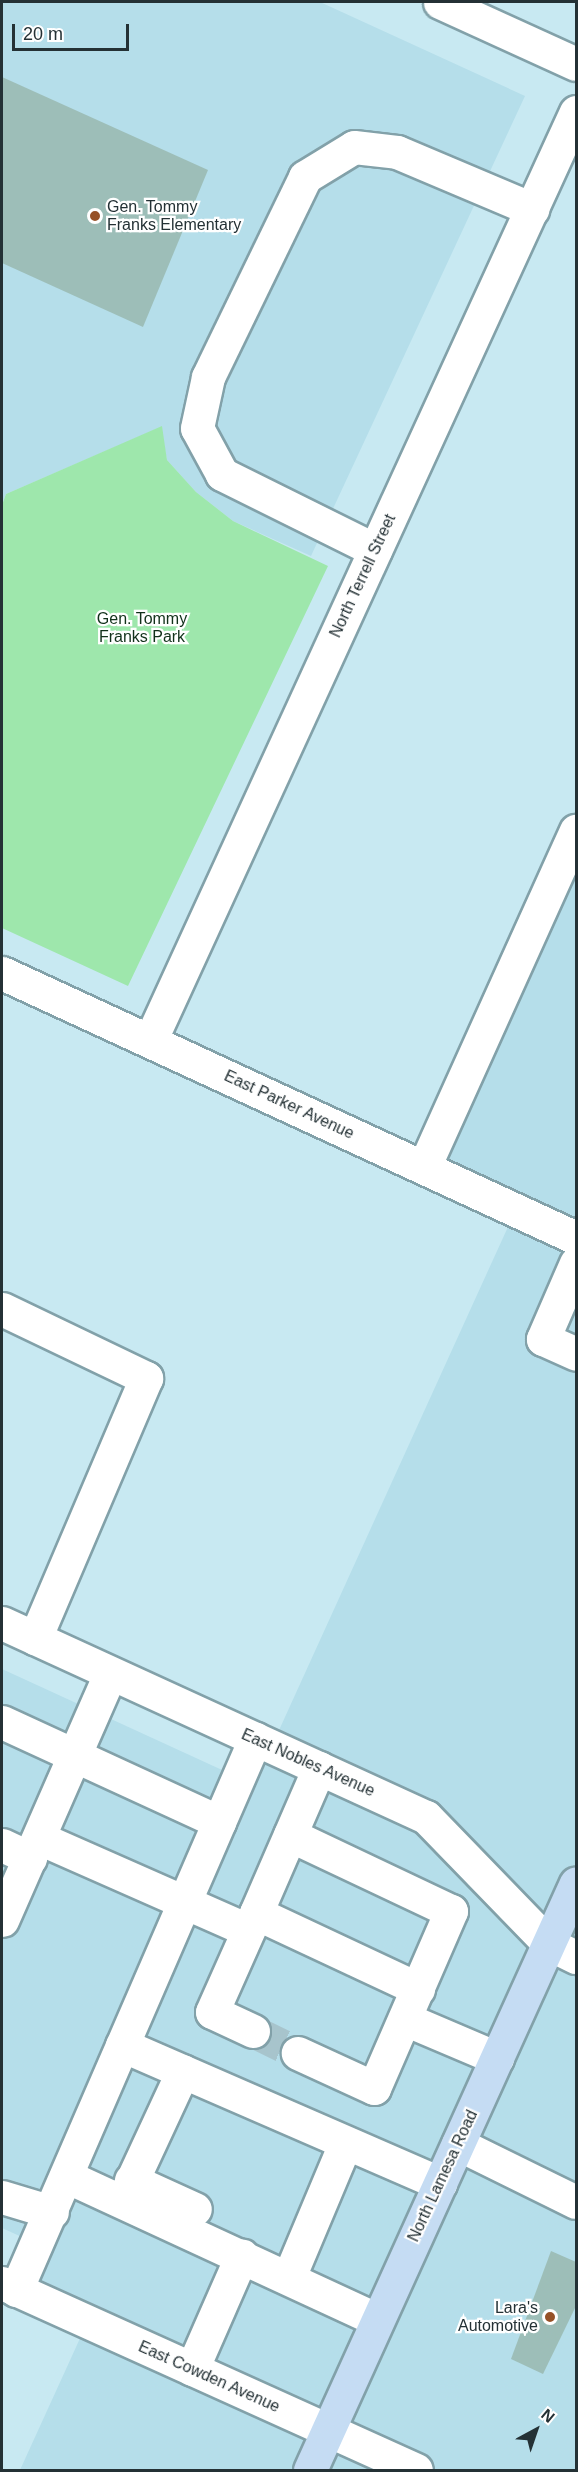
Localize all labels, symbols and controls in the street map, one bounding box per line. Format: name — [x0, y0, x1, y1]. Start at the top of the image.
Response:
scale bar — [15, 12, 132, 50]
text: 20 m — [23, 24, 63, 44]
place label: Gen. Tommy Franks Elementary — [107, 197, 241, 235]
marker: Gen. Tommy Franks Elementary — [88, 209, 102, 223]
street label: North Terrell Street — [326, 511, 400, 641]
park label: Gen. Tommy Franks Park — [97, 609, 187, 647]
street label: East Parker Avenue — [221, 1066, 357, 1144]
street label: East Nobles Avenue — [238, 1725, 378, 1801]
street label: North Lamesa Road — [404, 2107, 482, 2245]
place label: Lara's Automotive — [458, 2298, 538, 2336]
marker: Lara's Automotive — [543, 2310, 557, 2324]
street label: East Cowden Avenue — [135, 2337, 283, 2417]
north arrow — [506, 2400, 566, 2460]
text: N — [538, 2406, 558, 2426]

